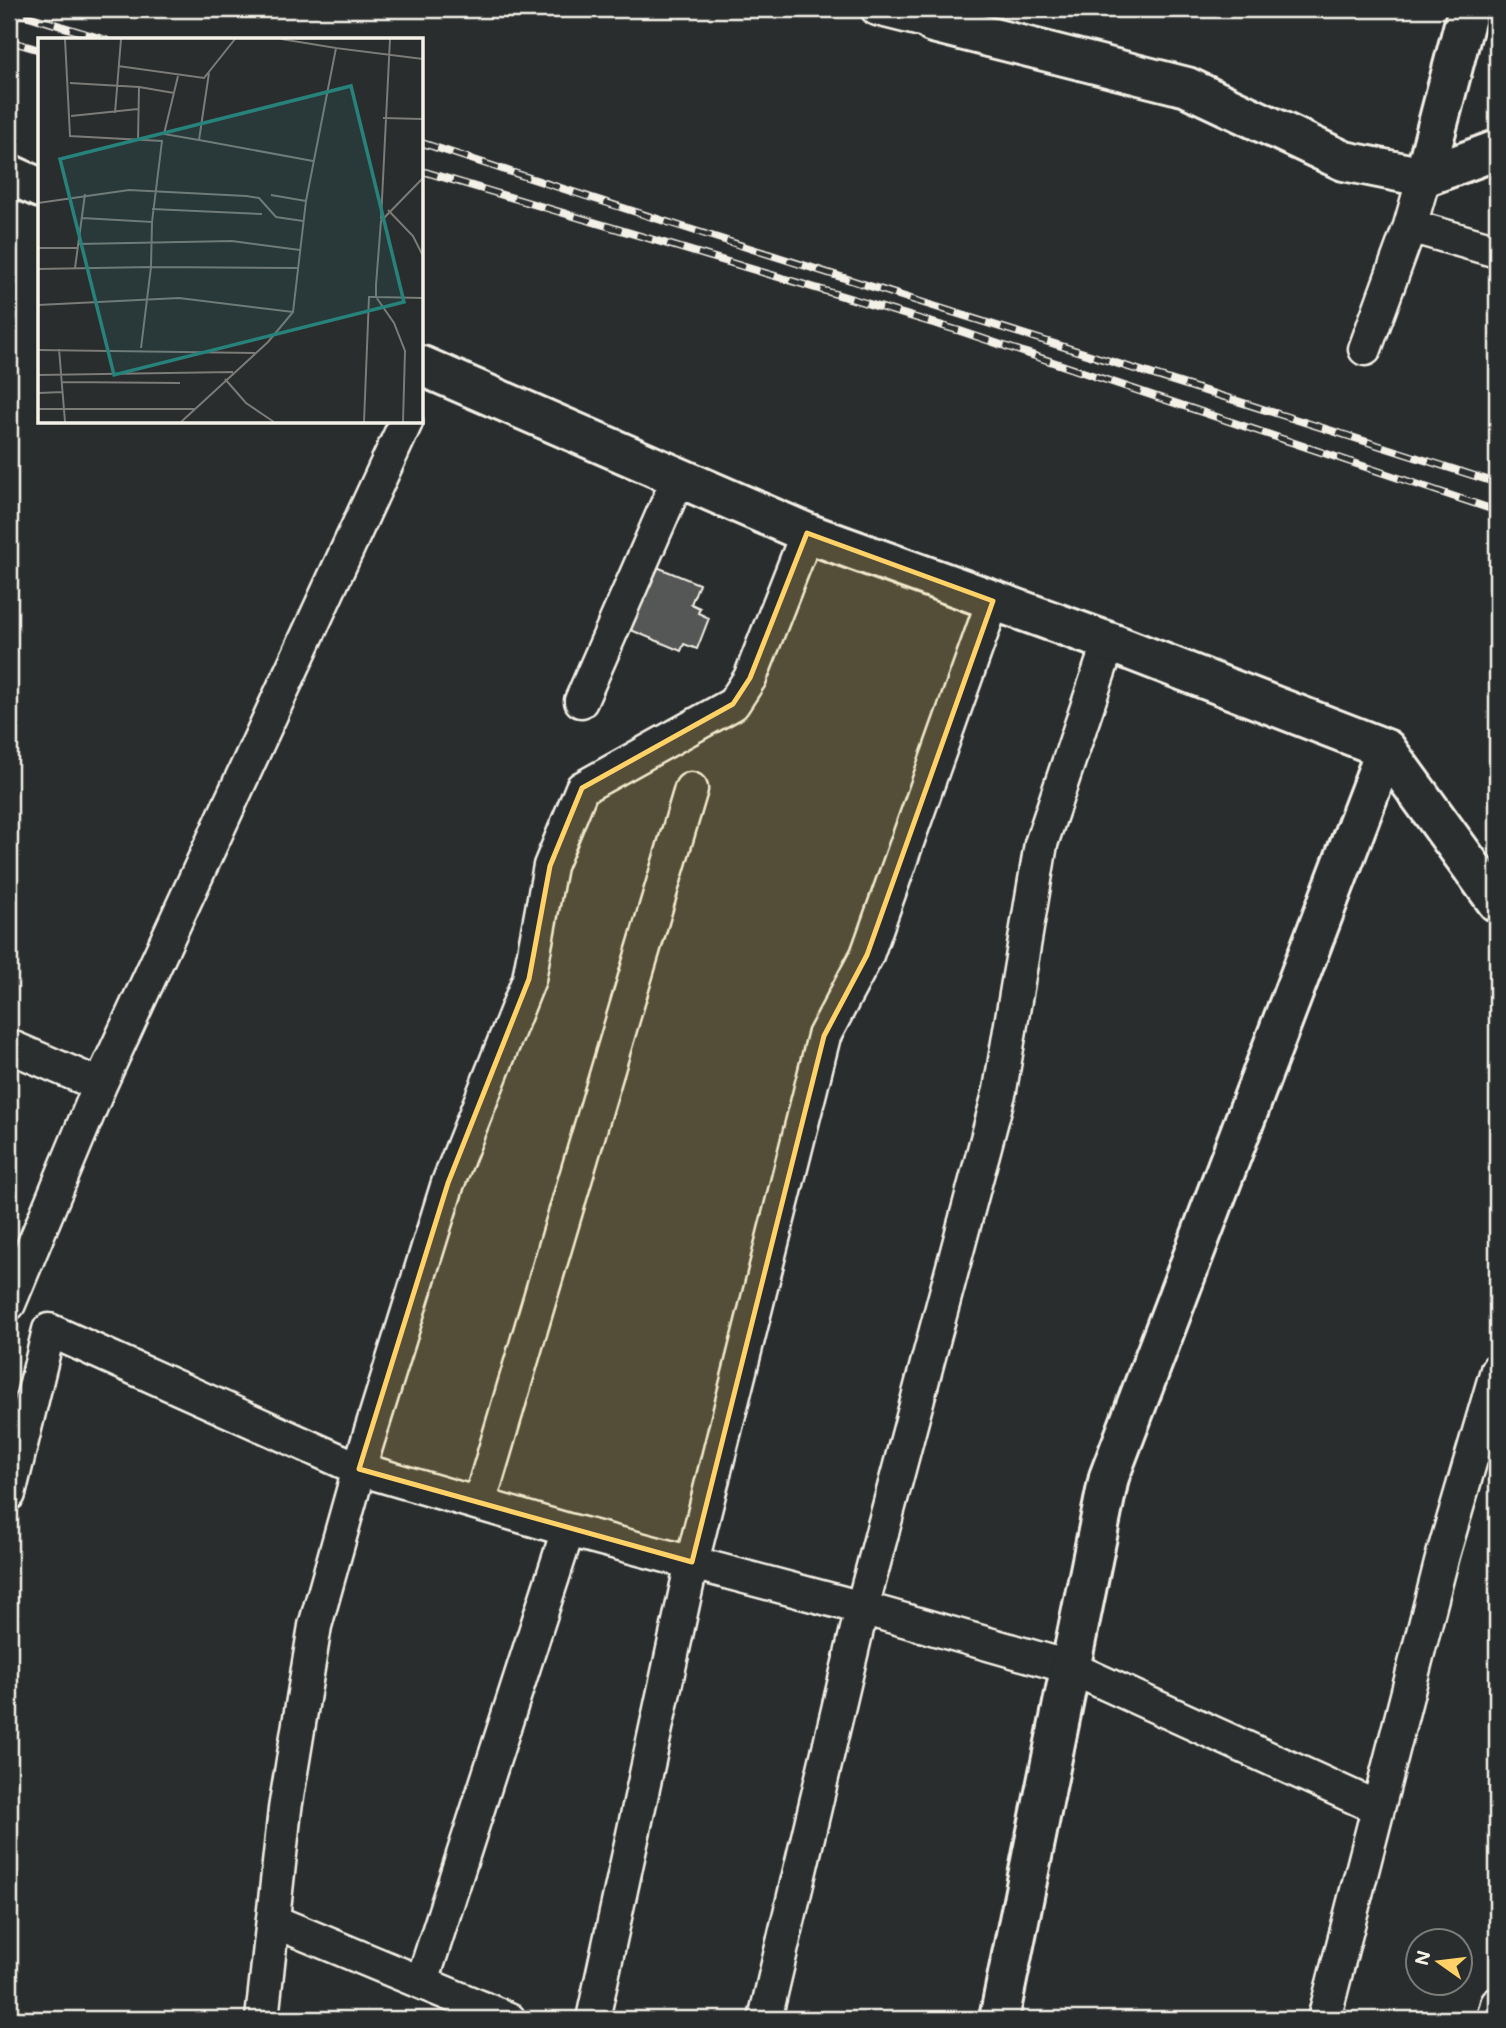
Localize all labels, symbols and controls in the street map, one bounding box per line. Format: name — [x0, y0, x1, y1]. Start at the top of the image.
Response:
inset map — [38, 38, 424, 424]
north arrow — [1404, 1926, 1474, 1996]
text: N — [1408, 1948, 1436, 1968]

